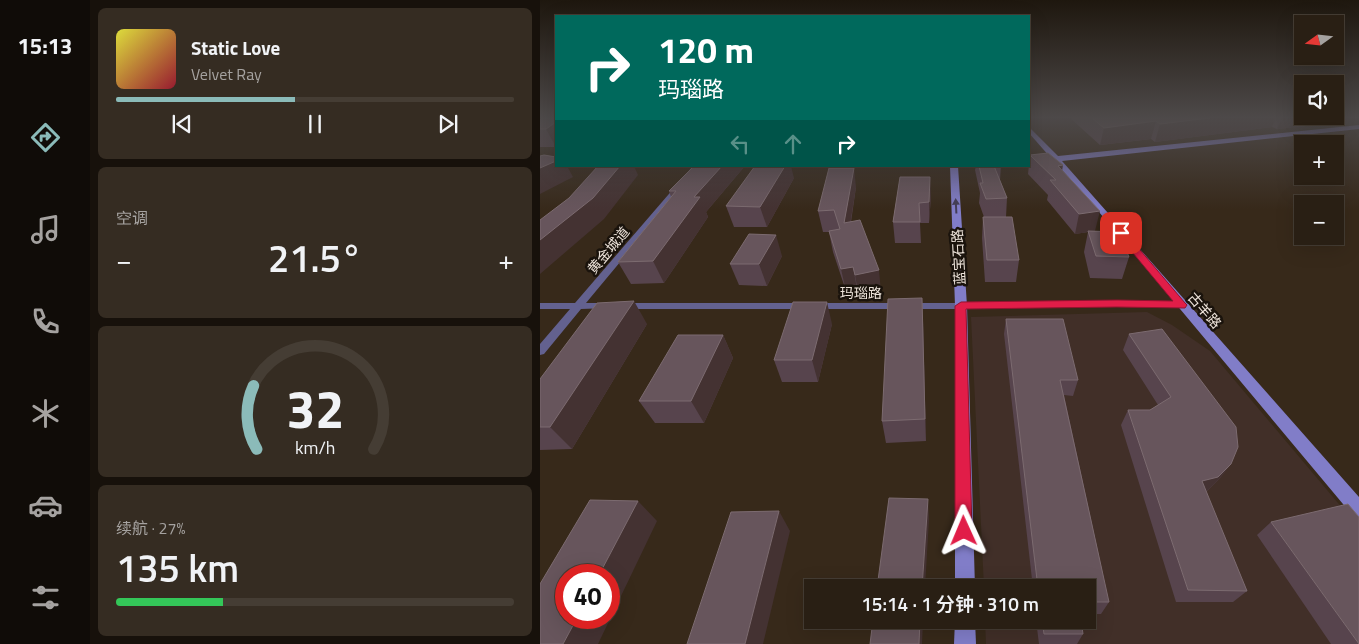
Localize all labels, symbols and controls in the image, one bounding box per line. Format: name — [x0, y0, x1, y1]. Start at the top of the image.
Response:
north arrow — [1294, 15, 1344, 65]
map controls — [1294, 15, 1344, 245]
text: 120 m — [658, 23, 754, 77]
text: 15:13 — [18, 29, 72, 63]
text: Static Love — [191, 33, 280, 62]
icon: right — [575, 35, 640, 100]
text: Velvet Ray — [191, 62, 262, 86]
text: 玛瑙路 — [658, 72, 724, 106]
button: sound — [1294, 75, 1344, 125]
icon: previous — [168, 110, 196, 138]
icon: pause — [301, 110, 329, 138]
icon: next — [434, 110, 462, 138]
icon: directions — [28, 120, 63, 155]
icon: left — [726, 130, 754, 158]
icon: ahead — [779, 130, 807, 158]
icon: right — [832, 130, 860, 158]
button: + — [1294, 135, 1344, 185]
button: − — [1294, 195, 1344, 245]
one-way arrow — [951, 198, 959, 214]
text: 空调 — [116, 206, 148, 230]
icon: music — [28, 212, 63, 247]
pin — [1100, 212, 1142, 254]
icon: arrive — [1107, 219, 1135, 247]
street label: 黄金城道 — [582, 222, 634, 278]
street label: 蓝宝石路 — [946, 228, 970, 286]
text: 21.5° — [268, 229, 362, 287]
text: − — [116, 238, 132, 281]
text: + — [498, 238, 514, 281]
street label: 玛瑙路 — [840, 282, 882, 303]
street label: 古羊路 — [1183, 287, 1227, 333]
icon: phone — [28, 304, 63, 339]
text: 32 — [286, 369, 344, 448]
icon: climate — [28, 396, 63, 431]
text: km/h — [295, 434, 335, 461]
icon: car — [28, 488, 63, 523]
position arrow — [937, 504, 989, 556]
text: 续航 · 27% — [116, 516, 185, 540]
text: 135 km — [116, 539, 239, 597]
speed limit sign: 40 — [555, 564, 620, 629]
icon: filters — [28, 580, 63, 615]
text: 15:14 · 1 分钟 · 310 m — [861, 589, 1039, 618]

